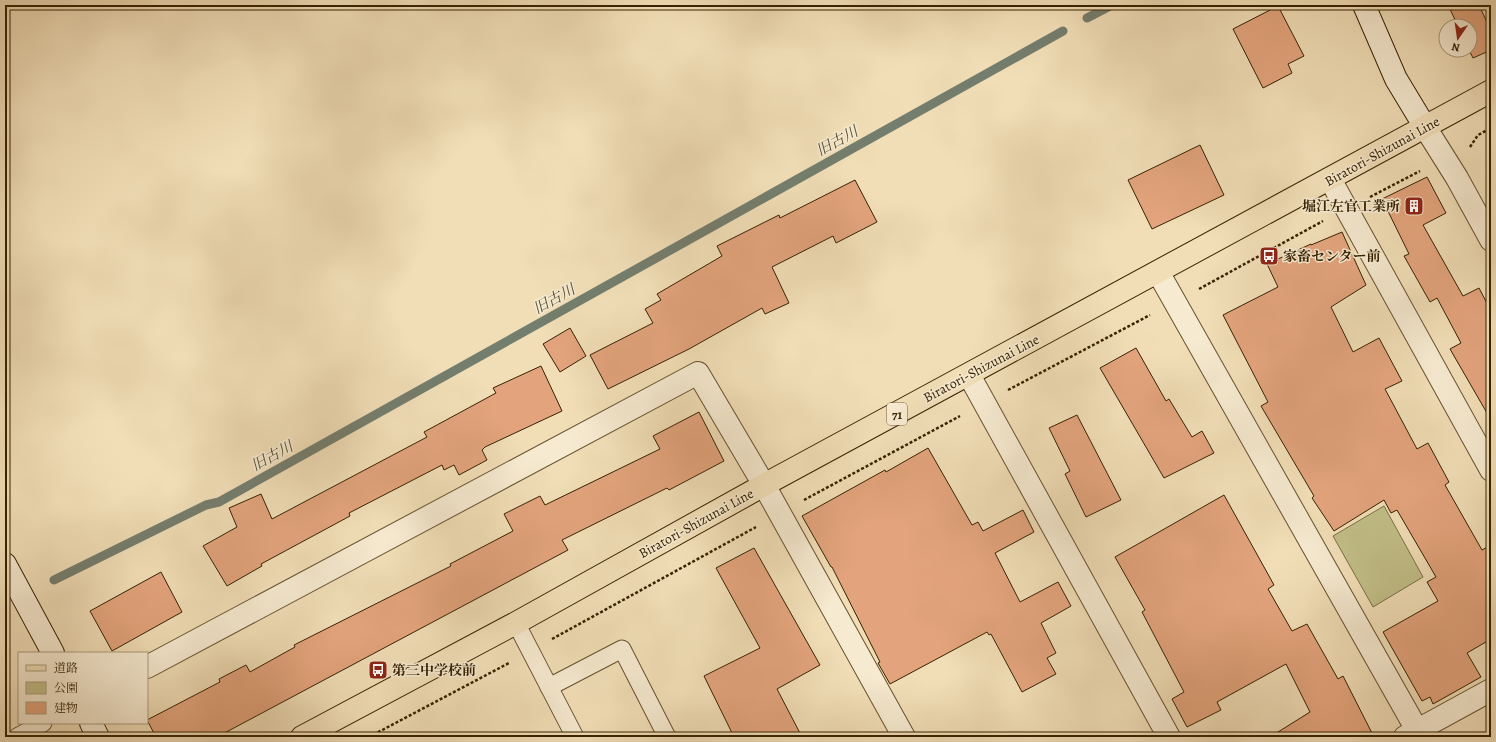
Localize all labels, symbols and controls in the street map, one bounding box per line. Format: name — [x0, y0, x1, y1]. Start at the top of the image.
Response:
north arrow — [1438, 18, 1478, 58]
text: N — [1450, 39, 1461, 55]
street label: Biratori-Shizunai Line — [1321, 112, 1443, 191]
water label: 旧古川 — [812, 120, 863, 161]
building icon: 堀江左官工業所 — [1403, 195, 1425, 217]
place label: 堀江左官工業所 — [1302, 197, 1400, 216]
bus stop icon: 家畜センター前 — [1258, 245, 1280, 267]
place label: 家畜センター前 — [1283, 247, 1380, 266]
water label: 旧古川 — [529, 278, 580, 319]
street label: Biratori-Shizunai Line — [920, 330, 1043, 407]
road number: 71 — [887, 403, 907, 425]
water label: 旧古川 — [247, 435, 298, 476]
street label: Biratori-Shizunai Line — [635, 484, 757, 563]
legend — [18, 652, 148, 724]
bus stop icon: 第三中学校前 — [367, 659, 389, 681]
text: 道路 — [54, 660, 78, 676]
place label: 第三中学校前 — [392, 661, 476, 680]
text: 公園 — [54, 680, 78, 696]
text: 建物 — [54, 700, 78, 716]

